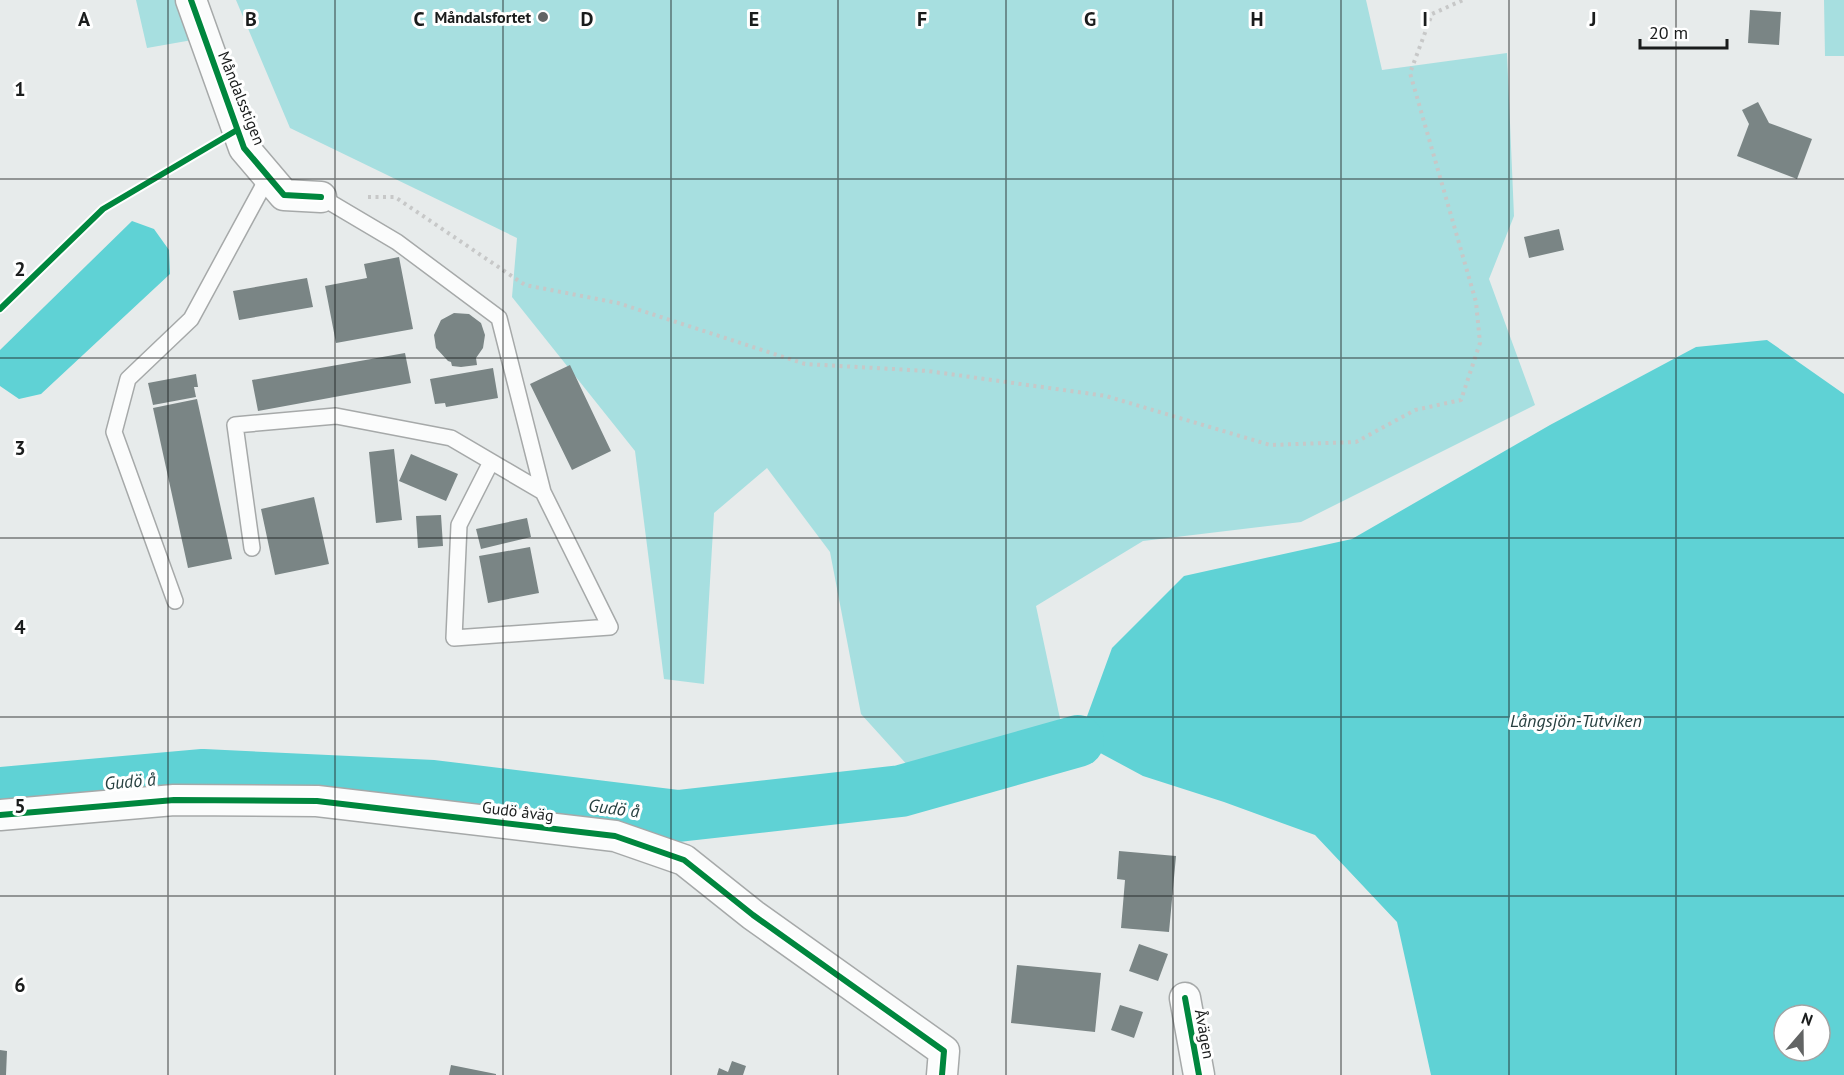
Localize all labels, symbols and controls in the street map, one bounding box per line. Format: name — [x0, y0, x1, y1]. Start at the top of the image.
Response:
text: A — [78, 6, 91, 32]
text: B — [245, 6, 257, 32]
text: C — [413, 6, 425, 32]
text: D — [581, 6, 594, 32]
text: E — [749, 6, 759, 32]
text: F — [917, 6, 927, 32]
text: G — [1084, 6, 1096, 32]
text: H — [1250, 6, 1264, 32]
text: I — [1422, 6, 1428, 32]
text: J — [1589, 6, 1596, 32]
place label: Måndalsfortet — [435, 7, 531, 27]
marker: Måndalsfortet — [536, 10, 550, 24]
scale bar — [1640, 12, 1727, 50]
text: 20 m — [1649, 21, 1688, 44]
street label: Måndalsstigen — [214, 48, 270, 148]
text: 1 — [14, 76, 26, 102]
text: 2 — [14, 256, 26, 282]
text: 3 — [14, 435, 26, 461]
text: 4 — [14, 614, 26, 640]
water label: Långsjön-Tutviken — [1510, 709, 1642, 732]
water label: Gudö å — [103, 767, 157, 795]
text: 5 — [14, 793, 26, 819]
water label: Gudö å — [587, 793, 641, 823]
street label: Gudö åväg — [481, 797, 555, 825]
text: 6 — [14, 972, 26, 998]
north arrow — [1772, 1003, 1832, 1063]
street label: Åvägen — [1191, 1008, 1219, 1060]
text: N — [1799, 1008, 1815, 1030]

